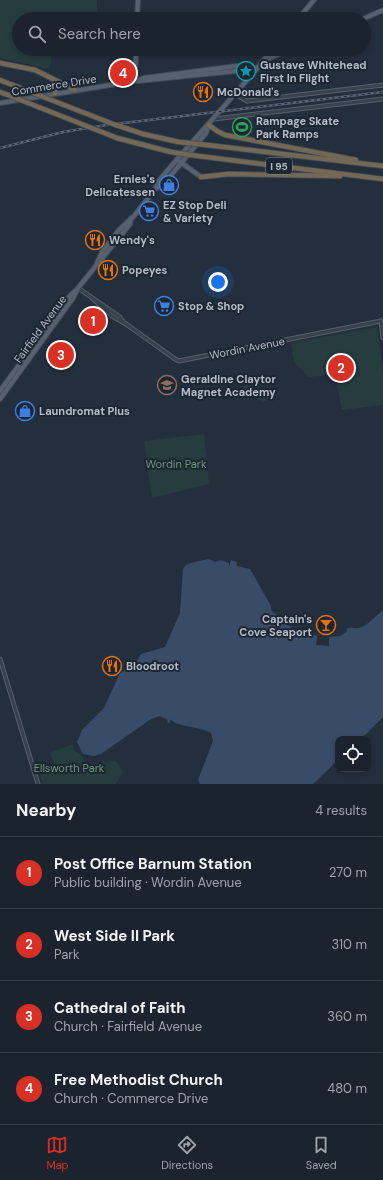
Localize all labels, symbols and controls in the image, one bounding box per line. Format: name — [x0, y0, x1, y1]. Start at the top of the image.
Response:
search box — [12, 12, 371, 56]
icon: search — [26, 23, 48, 45]
text: Search here — [58, 24, 141, 44]
pin: 4 — [110, 58, 136, 88]
place label: Gustave Whitehead First In Flight — [260, 58, 367, 85]
place icon: Gustave Whitehead First In Flight — [235, 60, 257, 82]
street label: Commerce Drive — [11, 71, 97, 99]
restaurant icon: McDonald's — [192, 81, 214, 103]
place label: McDonald's — [217, 85, 279, 99]
place label: Rampage Skate Park Ramps — [256, 114, 340, 141]
sports icon: Rampage Skate Park Ramps — [231, 116, 253, 138]
road number: I 95 — [266, 158, 292, 174]
place label: Ernies's Delicatessen — [85, 172, 155, 199]
shop icon: Ernies's Delicatessen — [158, 174, 180, 196]
place label: EZ Stop Deli & Variety — [163, 198, 226, 225]
supermarket icon: EZ Stop Deli & Variety — [138, 200, 160, 222]
restaurant icon: Wendy's — [84, 229, 106, 251]
place label: Wendy's — [109, 233, 155, 247]
restaurant icon: Popeyes — [97, 259, 119, 281]
place label: Popeyes — [122, 263, 168, 277]
your location — [208, 272, 228, 292]
street label: Fairfield Avenue — [11, 292, 69, 366]
supermarket icon: Stop & Shop — [153, 295, 175, 317]
place label: Stop & Shop — [178, 299, 244, 313]
pin: 1 — [80, 306, 106, 336]
street label: Wordin Avenue — [208, 334, 286, 362]
pin: 3 — [48, 340, 74, 370]
pin: 2 — [328, 353, 354, 383]
place label: Geraldine Claytor Magnet Academy — [181, 372, 277, 399]
school or university icon: Geraldine Claytor Magnet Academy — [156, 374, 178, 396]
shop icon: Laundromat Plus — [14, 400, 36, 422]
place label: Laundromat Plus — [39, 404, 130, 418]
park label: Wordin Park — [146, 457, 207, 471]
place label: Captain's Cove Seaport — [239, 612, 312, 639]
bar icon: Captain's Cove Seaport — [315, 614, 337, 636]
restaurant icon: Bloodroot — [101, 655, 123, 677]
place label: Bloodroot — [126, 659, 179, 673]
map controls — [335, 736, 371, 772]
button: locate — [335, 736, 371, 772]
park label: Ellsworth Park — [34, 761, 105, 775]
text: Nearby — [16, 799, 76, 821]
text: 4 results — [315, 802, 367, 819]
text: Post Office Barnum Station — [54, 854, 252, 874]
text: 1 — [27, 864, 31, 881]
text: 270 m — [329, 864, 367, 881]
text: Public building · Wordin Avenue — [54, 874, 242, 891]
text: West Side II Park — [54, 926, 175, 946]
text: 2 — [25, 936, 33, 953]
text: 310 m — [332, 936, 367, 953]
text: Park — [54, 946, 80, 963]
text: Cathedral of Faith — [54, 998, 185, 1018]
text: 3 — [25, 1008, 33, 1025]
text: 360 m — [327, 1008, 367, 1025]
text: Church · Fairfield Avenue — [54, 1018, 202, 1035]
text: Free Methodist Church — [54, 1070, 223, 1090]
text: 4 — [25, 1080, 33, 1097]
text: 480 m — [327, 1080, 367, 1097]
text: Church · Commerce Drive — [54, 1090, 208, 1107]
tab: Map — [46, 1134, 69, 1172]
tab: Directions — [161, 1134, 213, 1172]
tab: Saved — [306, 1134, 337, 1172]

